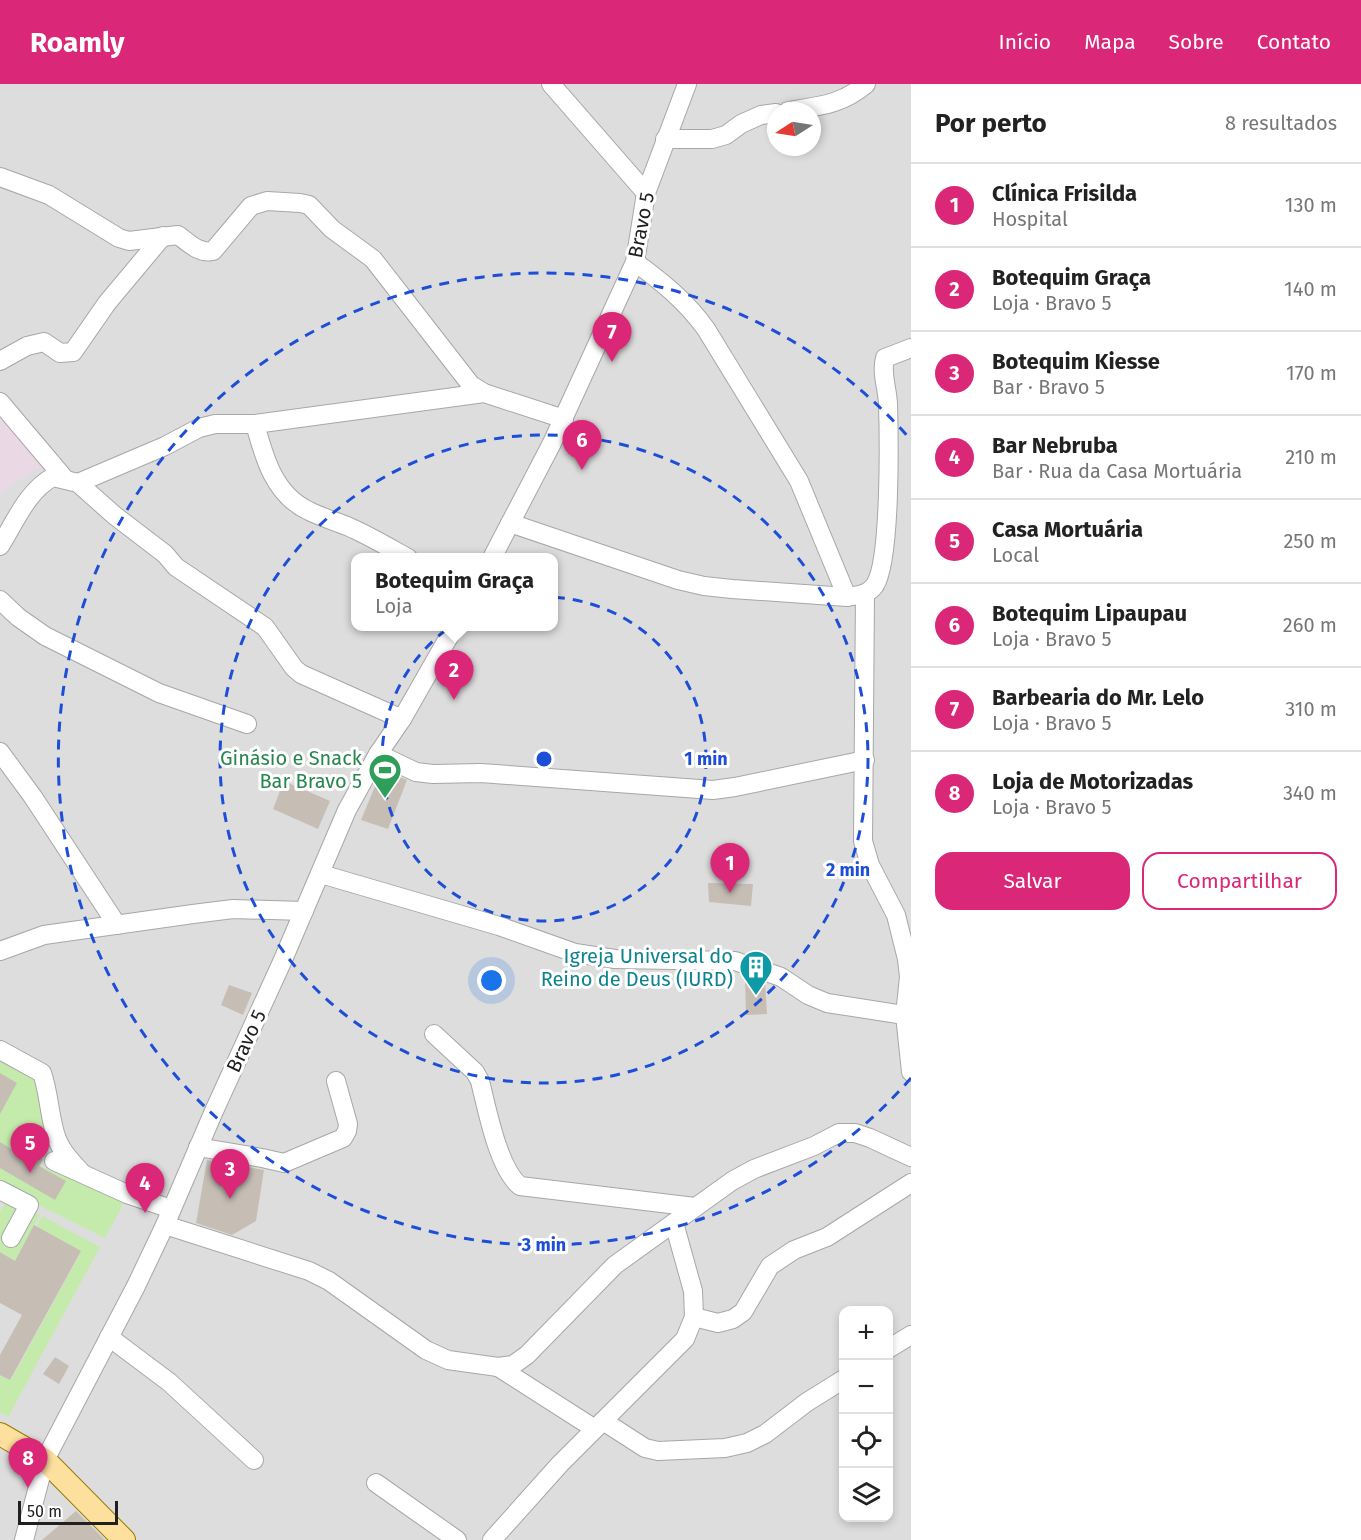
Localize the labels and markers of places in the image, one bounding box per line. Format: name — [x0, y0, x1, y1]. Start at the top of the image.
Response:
pin: 7 — [592, 312, 632, 362]
pin: 6 — [562, 420, 602, 470]
pin: 2 — [434, 650, 474, 700]
place label: Ginásio e Snack Bar Bravo 5 — [220, 746, 363, 793]
centre of rings — [534, 749, 554, 769]
sports icon: Ginásio e Snack Bar Bravo 5 — [367, 752, 403, 799]
pin: 1 — [710, 844, 750, 893]
place label: Igreja Universal do Reino de Deus (IURD) — [541, 944, 733, 991]
building icon: Igreja Universal do Reino de Deus (IURD) — [738, 949, 774, 996]
pin: 5 — [10, 1124, 50, 1173]
pin: 3 — [210, 1150, 250, 1199]
pin: 4 — [126, 1164, 164, 1213]
pin: 8 — [9, 1438, 48, 1488]

